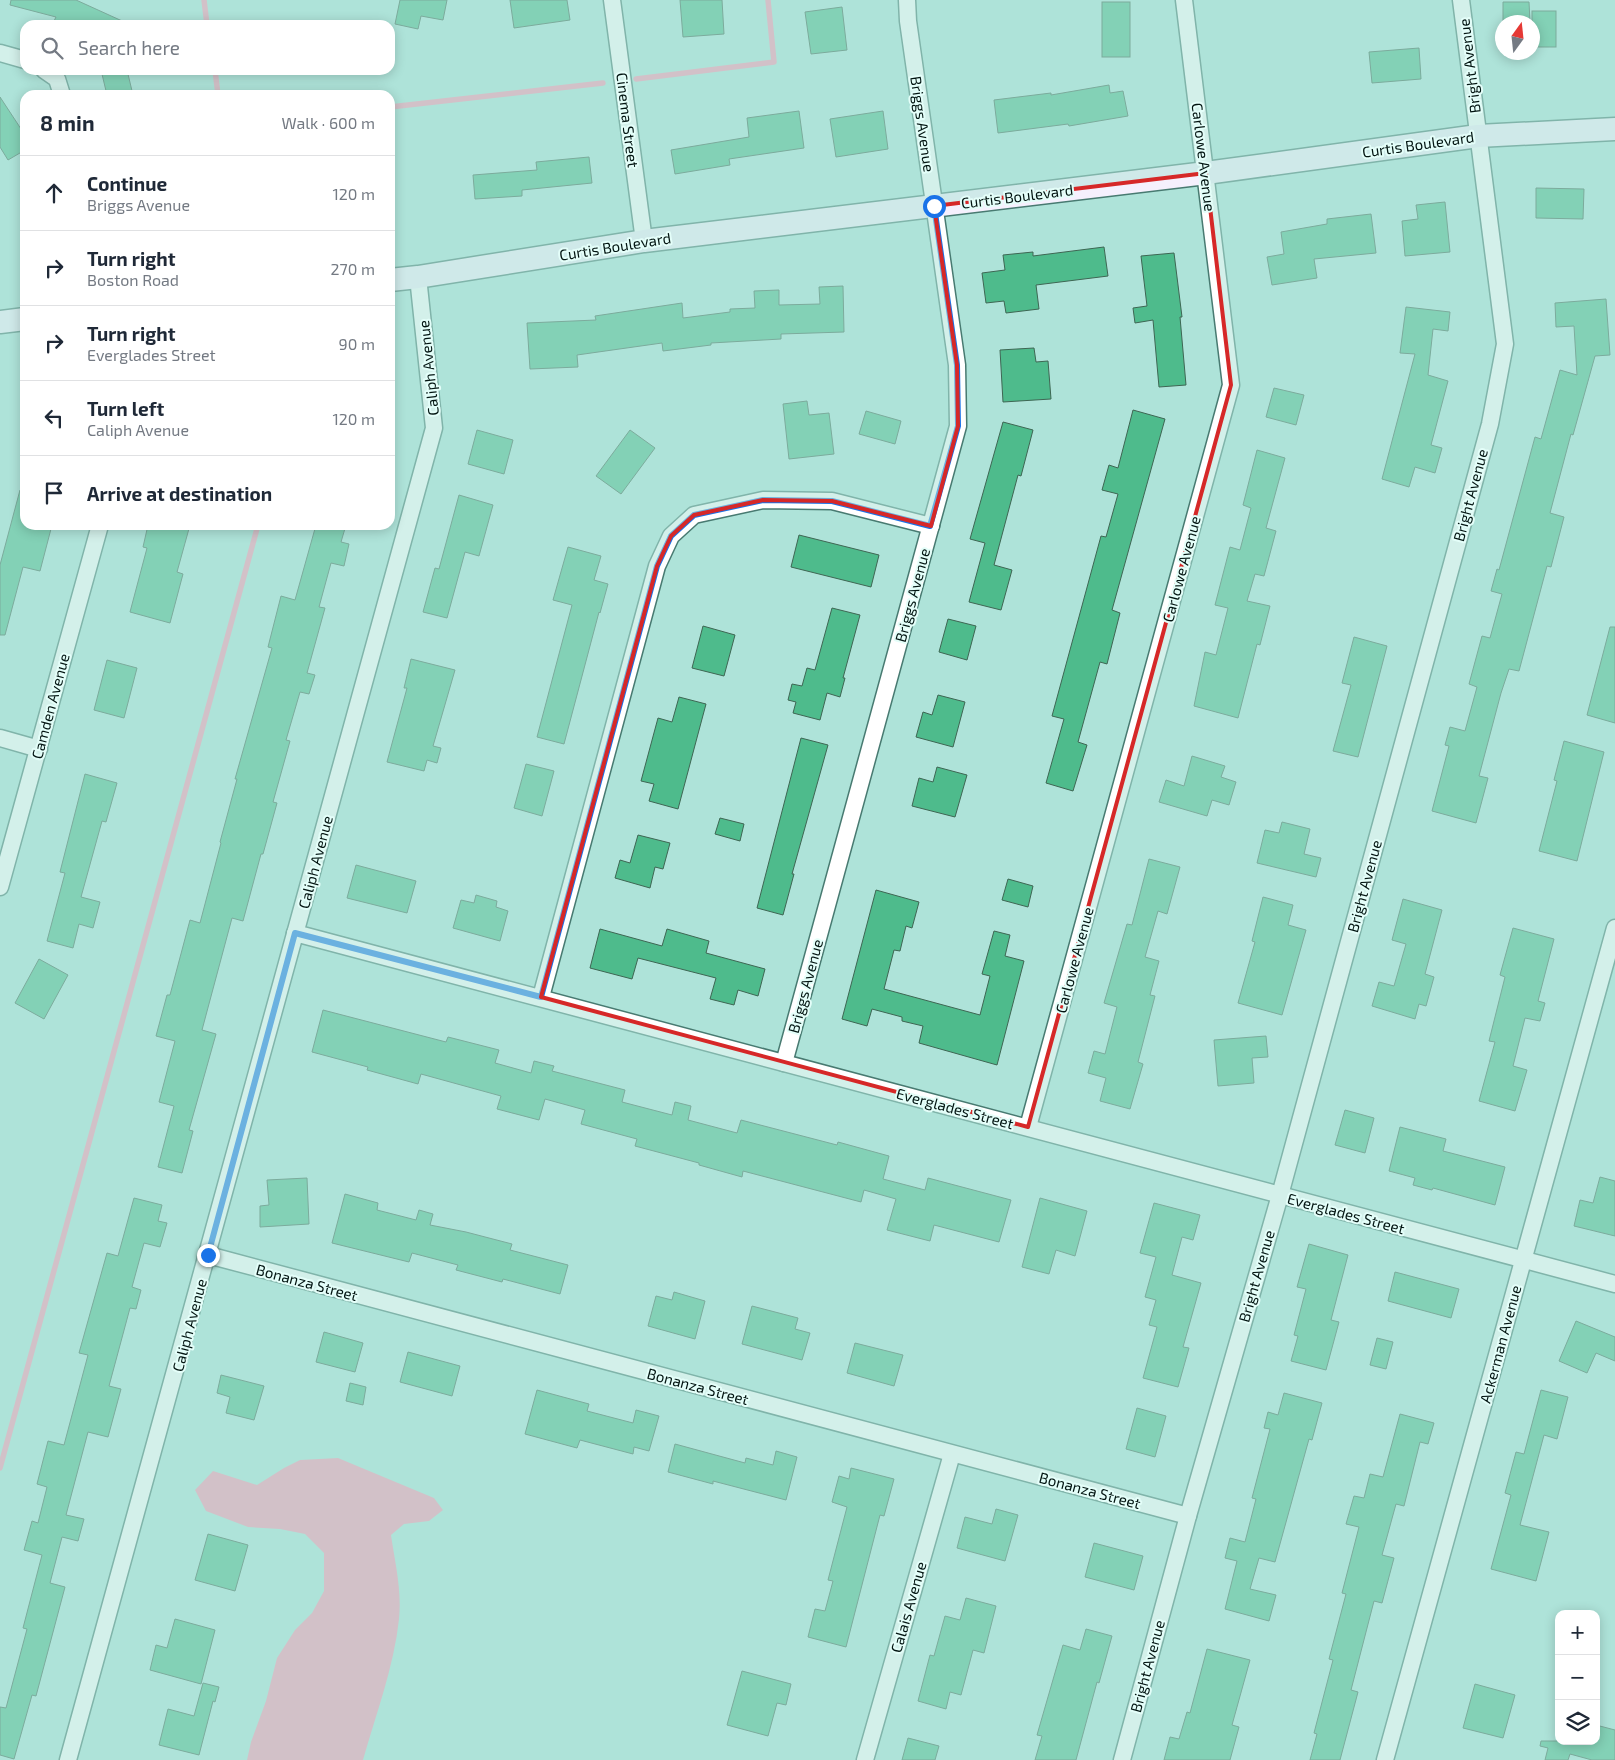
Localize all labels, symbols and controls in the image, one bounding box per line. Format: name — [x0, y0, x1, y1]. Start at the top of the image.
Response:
north arrow — [1495, 15, 1540, 60]
street label: Bright Avenue — [1454, 18, 1484, 114]
search box — [20, 20, 395, 75]
icon: search — [38, 34, 66, 62]
text: Search here — [78, 36, 180, 59]
street label: Cinema Street — [613, 72, 643, 169]
street label: Briggs Avenue — [907, 75, 939, 173]
street label: Carlowe Avenue — [1188, 102, 1220, 212]
text: 8 min — [40, 110, 95, 135]
text: Walk · 600 m — [282, 113, 375, 132]
street label: Curtis Boulevard — [1361, 127, 1475, 161]
text: Continue — [87, 172, 167, 195]
icon: ahead — [40, 179, 68, 207]
street label: Curtis Boulevard — [960, 180, 1074, 212]
text: 120 m — [332, 184, 375, 203]
text: Briggs Avenue — [87, 195, 190, 214]
route start — [923, 195, 946, 218]
street label: Curtis Boulevard — [558, 228, 672, 264]
text: Turn right — [87, 247, 175, 270]
icon: right — [40, 254, 68, 282]
text: 270 m — [331, 259, 375, 278]
text: Boston Road — [87, 270, 179, 289]
street label: Caliph Avenue — [414, 320, 442, 416]
text: Turn right — [87, 322, 175, 345]
icon: right — [40, 329, 68, 357]
text: 90 m — [339, 334, 375, 353]
text: Everglades Street — [87, 345, 216, 364]
text: Turn left — [87, 397, 164, 420]
icon: left — [40, 404, 68, 432]
text: 120 m — [332, 409, 375, 428]
text: Caliph Avenue — [87, 420, 189, 439]
street label: Bright Avenue — [1449, 447, 1491, 543]
icon: arrive — [40, 479, 68, 507]
text: Arrive at destination — [87, 482, 272, 505]
street label: Carlowe Avenue — [1158, 514, 1204, 624]
street label: Briggs Avenue — [891, 546, 933, 644]
street label: Camden Avenue — [27, 651, 73, 761]
street label: Caliph Avenue — [294, 813, 336, 911]
street label: Bright Avenue — [1343, 838, 1385, 934]
street label: Carlowe Avenue — [1051, 905, 1097, 1015]
street label: Briggs Avenue — [784, 937, 826, 1035]
street label: Everglades Street — [894, 1084, 1016, 1132]
street label: Everglades Street — [1285, 1189, 1407, 1237]
street label: Bright Avenue — [1234, 1228, 1278, 1324]
route end — [197, 1244, 220, 1267]
street label: Bonanza Street — [254, 1260, 360, 1304]
street label: Caliph Avenue — [168, 1276, 210, 1374]
street label: Ackerman Avenue — [1476, 1283, 1524, 1405]
street label: Bonanza Street — [645, 1364, 751, 1408]
street label: Bonanza Street — [1037, 1468, 1143, 1512]
street label: Calais Avenue — [886, 1559, 930, 1655]
map controls — [1555, 1610, 1600, 1745]
button: + — [1555, 1610, 1600, 1655]
street label: Bright Avenue — [1126, 1618, 1168, 1714]
button: − — [1555, 1655, 1600, 1700]
button: layers — [1555, 1700, 1600, 1745]

